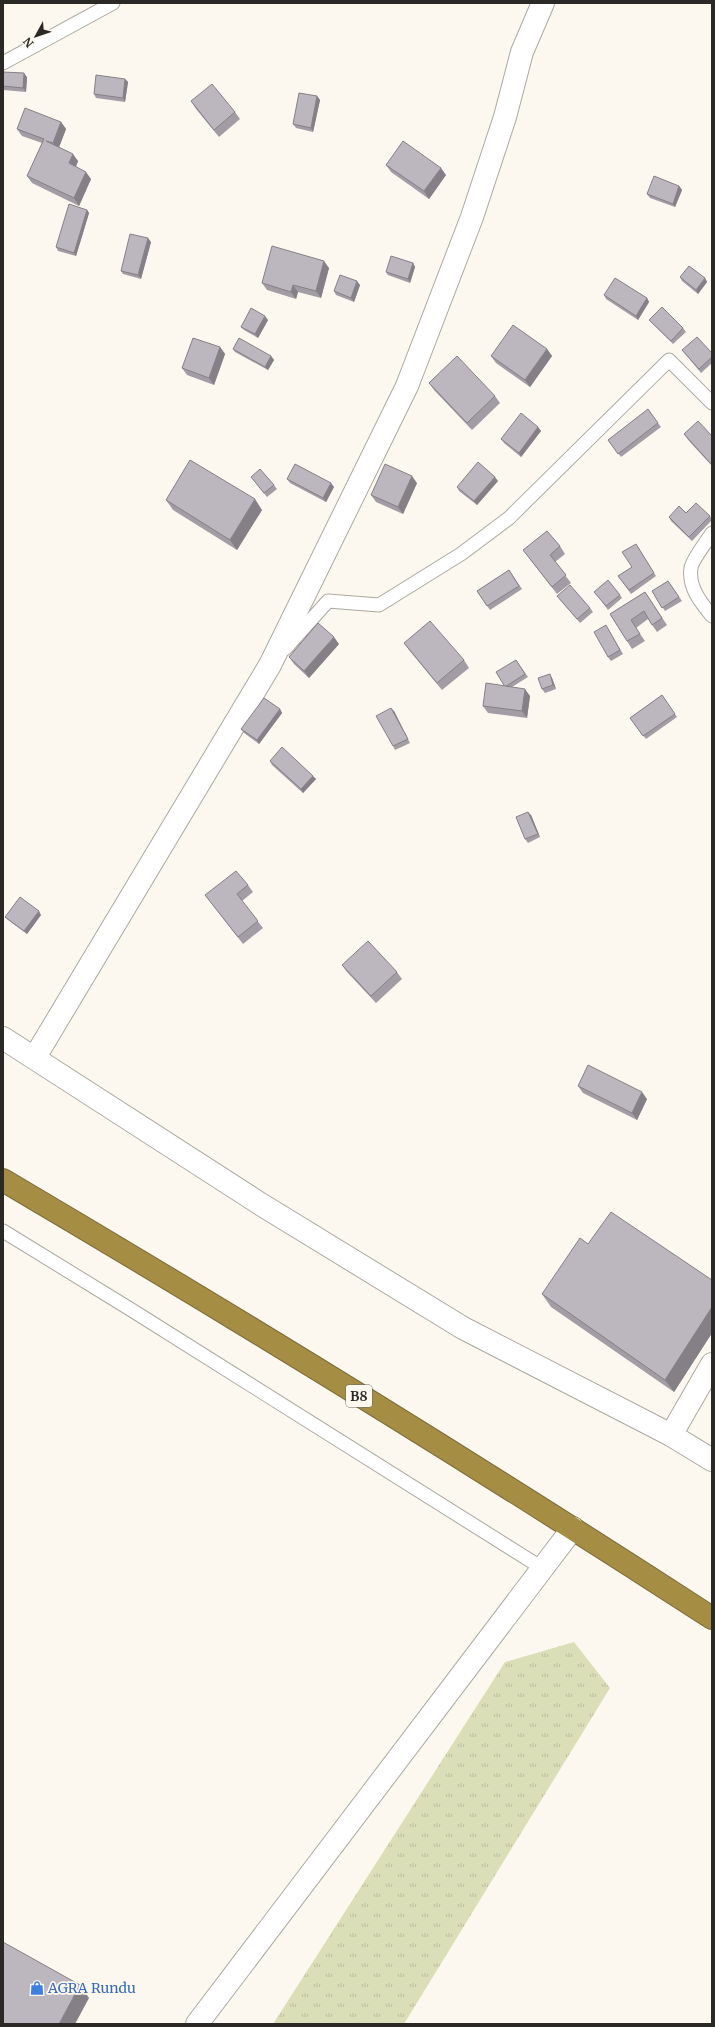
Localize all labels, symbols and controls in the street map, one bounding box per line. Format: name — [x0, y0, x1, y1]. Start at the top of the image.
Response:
north arrow — [16, 16, 56, 56]
text: N — [20, 34, 36, 50]
road number: B8 — [346, 1385, 372, 1407]
place label: AGRA Rundu — [47, 1979, 136, 1997]
shop icon: AGRA Rundu — [29, 1980, 45, 1996]

